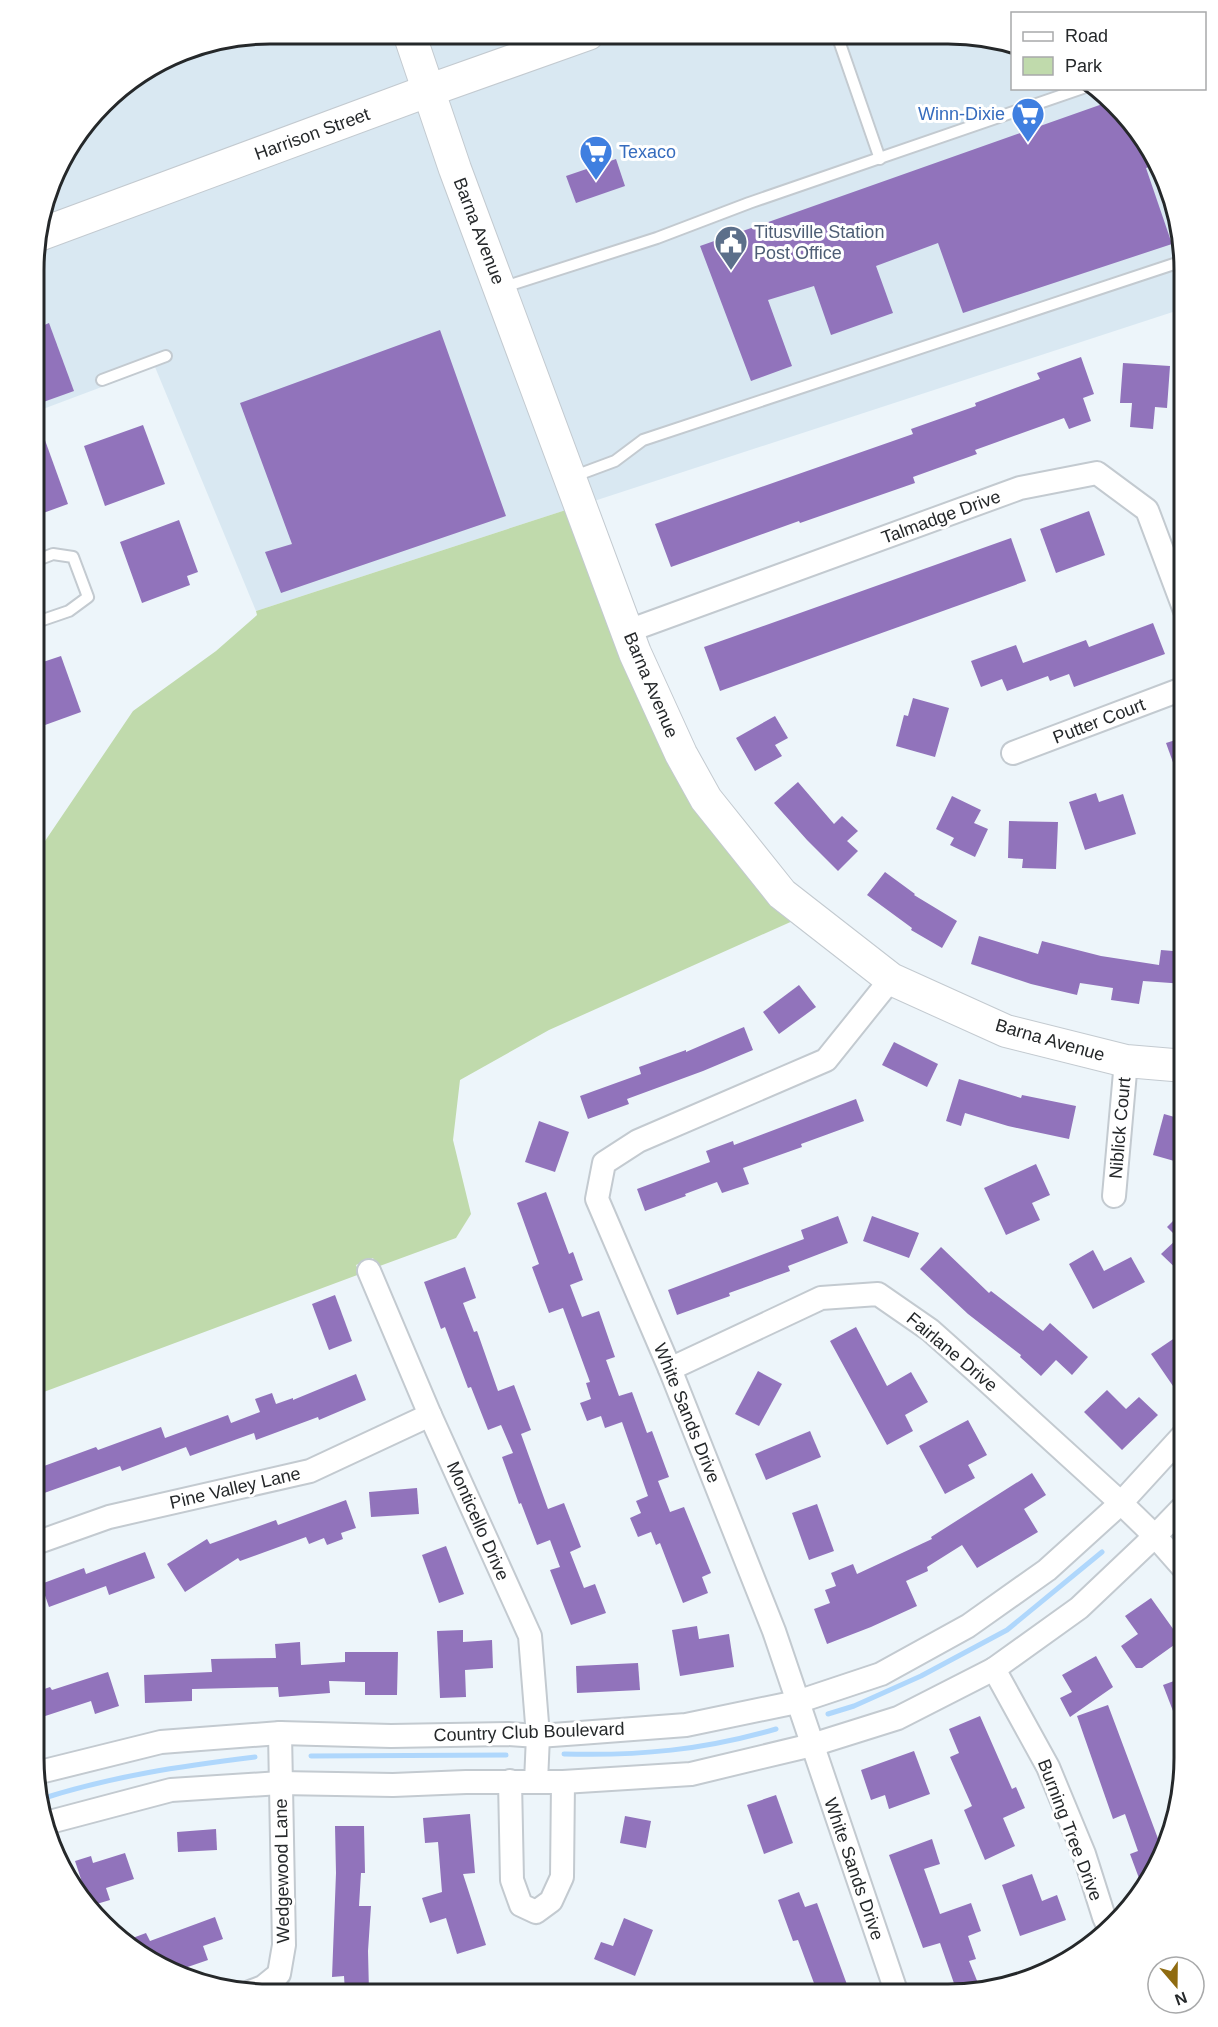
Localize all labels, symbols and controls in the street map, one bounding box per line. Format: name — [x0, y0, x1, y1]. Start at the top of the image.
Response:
legend — [1011, 12, 1206, 90]
text: Road — [1065, 26, 1108, 46]
text: Park — [1065, 56, 1103, 76]
supermarket icon: Winn-Dixie — [1010, 96, 1046, 143]
street label: Harrison Street — [252, 104, 372, 164]
place label: Winn-Dixie — [918, 104, 1005, 124]
supermarket icon: Texaco — [578, 134, 614, 181]
place label: Texaco — [619, 142, 676, 162]
street label: Barna Avenue — [449, 175, 509, 287]
place label: Titusville Station Post Office — [754, 222, 884, 263]
public building icon: Titusville Station Post Office — [713, 224, 749, 271]
street label: Talmadge Drive — [879, 486, 1003, 548]
street label: Barna Avenue — [620, 629, 682, 741]
street label: Putter Court — [1050, 694, 1148, 748]
street label: Barna Avenue — [993, 1015, 1107, 1065]
street label: Niblick Court — [1106, 1076, 1134, 1180]
street label: Fairlane Drive — [903, 1308, 1001, 1396]
street label: White Sands Drive — [650, 1340, 724, 1486]
street label: Monticello Drive — [443, 1458, 513, 1584]
street label: Pine Valley Lane — [168, 1463, 302, 1513]
street label: Country Club Boulevard — [433, 1719, 625, 1745]
street label: Burning Tree Drive — [1034, 1756, 1106, 1904]
street label: White Sands Drive — [820, 1795, 888, 1943]
street label: Wedgewood Lane — [271, 1798, 293, 1944]
north arrow — [1146, 1955, 1206, 2015]
text: N — [1173, 1989, 1189, 2009]

